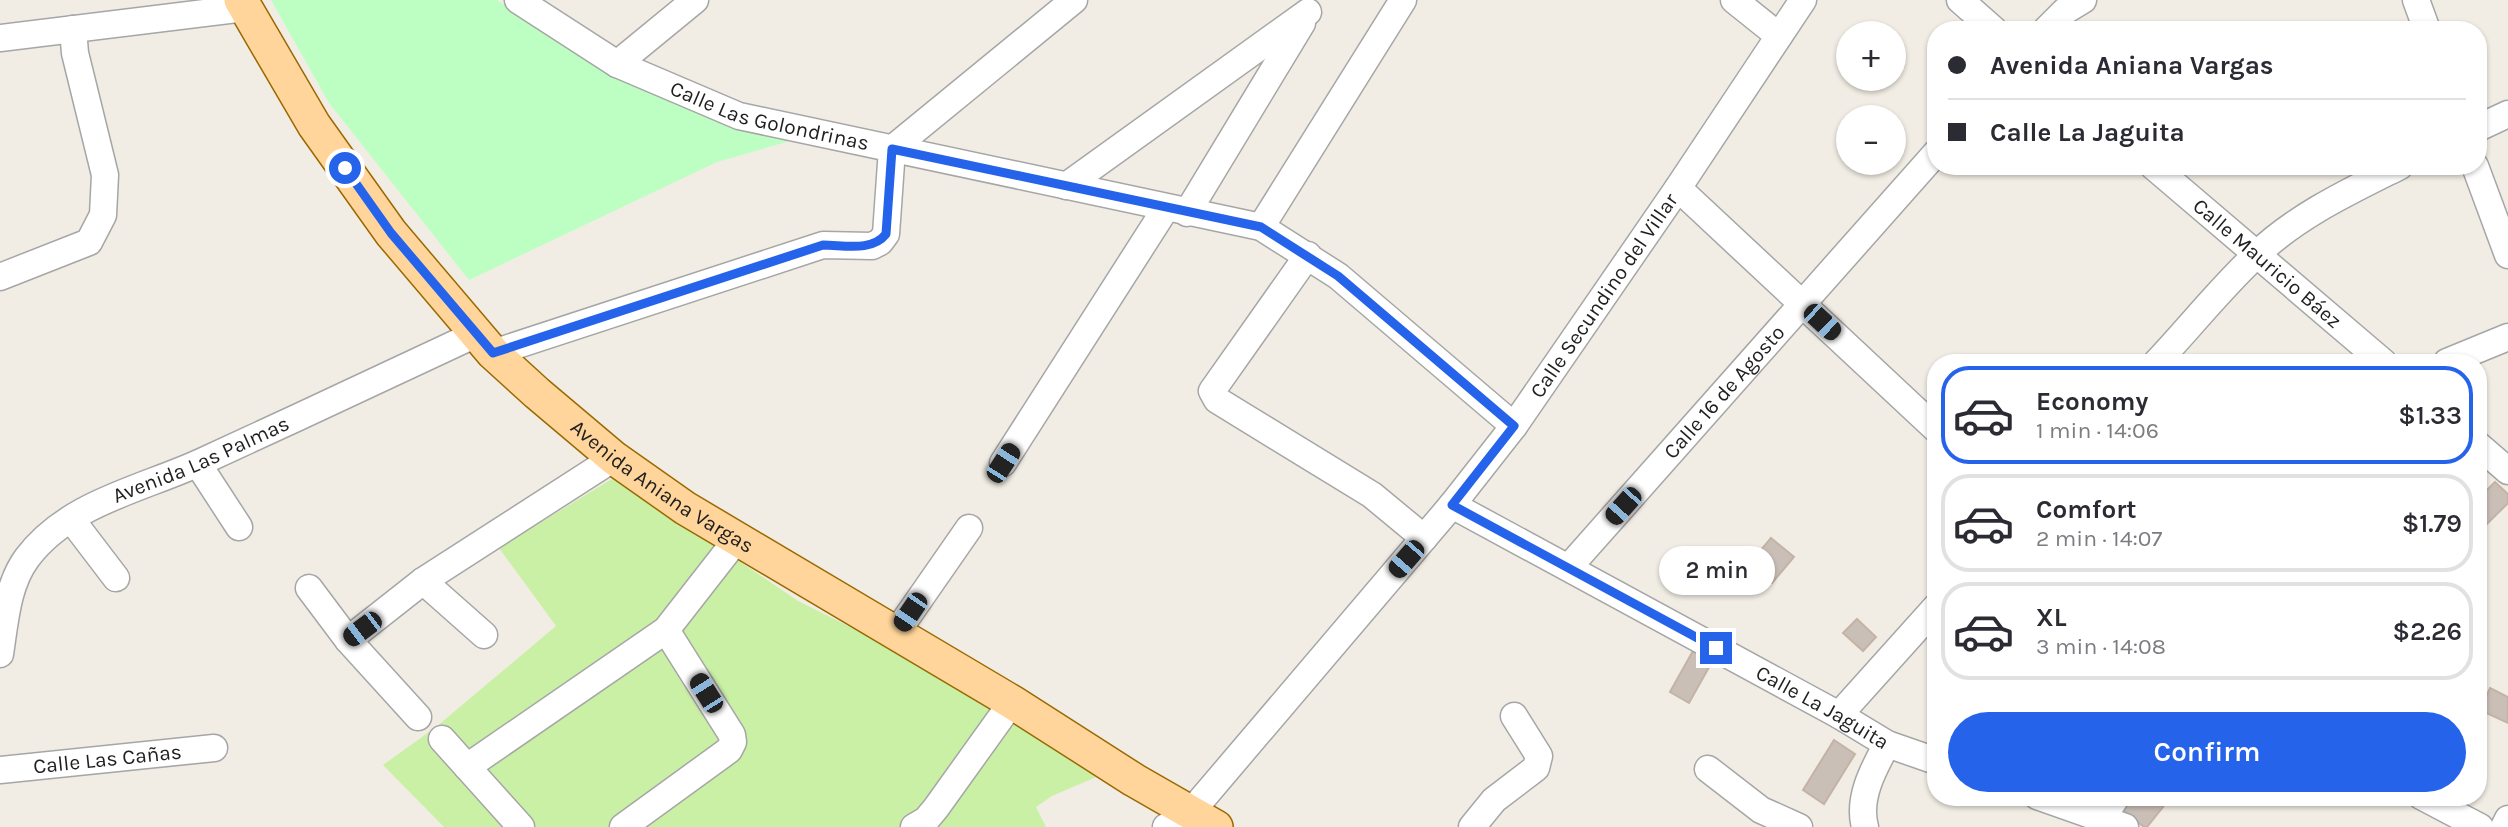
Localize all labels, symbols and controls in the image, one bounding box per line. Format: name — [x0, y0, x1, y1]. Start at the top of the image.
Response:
map controls — [1836, 21, 1906, 175]
button: + — [1836, 21, 1906, 91]
text: Avenida Aniana Vargas — [1990, 50, 2274, 81]
street label: Calle Las Golondrinas — [667, 76, 871, 155]
button: − — [1836, 105, 1906, 175]
text: Calle La Jaguita — [1990, 117, 2185, 148]
route start — [329, 152, 361, 184]
street label: Calle Secundino del Villar — [1525, 188, 1683, 402]
street label: Calle Mauricio Báez — [2188, 194, 2346, 333]
car — [1800, 300, 1845, 344]
street label: Calle 16 de Agosto — [1659, 320, 1790, 464]
icon: car — [1952, 384, 2015, 447]
text: Economy — [2036, 386, 2148, 417]
text: $1.33 — [2398, 400, 2462, 431]
street label: Avenida Las Palmas — [109, 411, 293, 508]
street label: Avenida Aniana Vargas — [566, 415, 758, 558]
text: 1 min · 14:06 — [2036, 417, 2159, 444]
car — [983, 440, 1024, 486]
car — [1602, 483, 1645, 529]
icon: car — [1952, 492, 2015, 555]
text: Comfort — [2036, 494, 2137, 525]
text: $1.79 — [2402, 508, 2462, 539]
text: 2 min · 14:07 — [2036, 525, 2162, 552]
car — [1385, 536, 1428, 582]
callout: 2 min — [1658, 546, 1774, 596]
text: 2 min — [1686, 557, 1748, 584]
car — [890, 589, 931, 635]
icon: car — [1952, 600, 2015, 663]
text: XL — [2036, 602, 2067, 633]
car — [339, 608, 386, 650]
text: $2.26 — [2393, 616, 2462, 647]
route end — [1700, 632, 1732, 664]
text: 3 min · 14:08 — [2036, 633, 2166, 660]
street label: Calle La Jaguita — [1752, 660, 1893, 754]
car — [686, 670, 727, 716]
button: Confirm — [1948, 712, 2466, 792]
street label: Calle Las Cañas — [32, 739, 183, 779]

